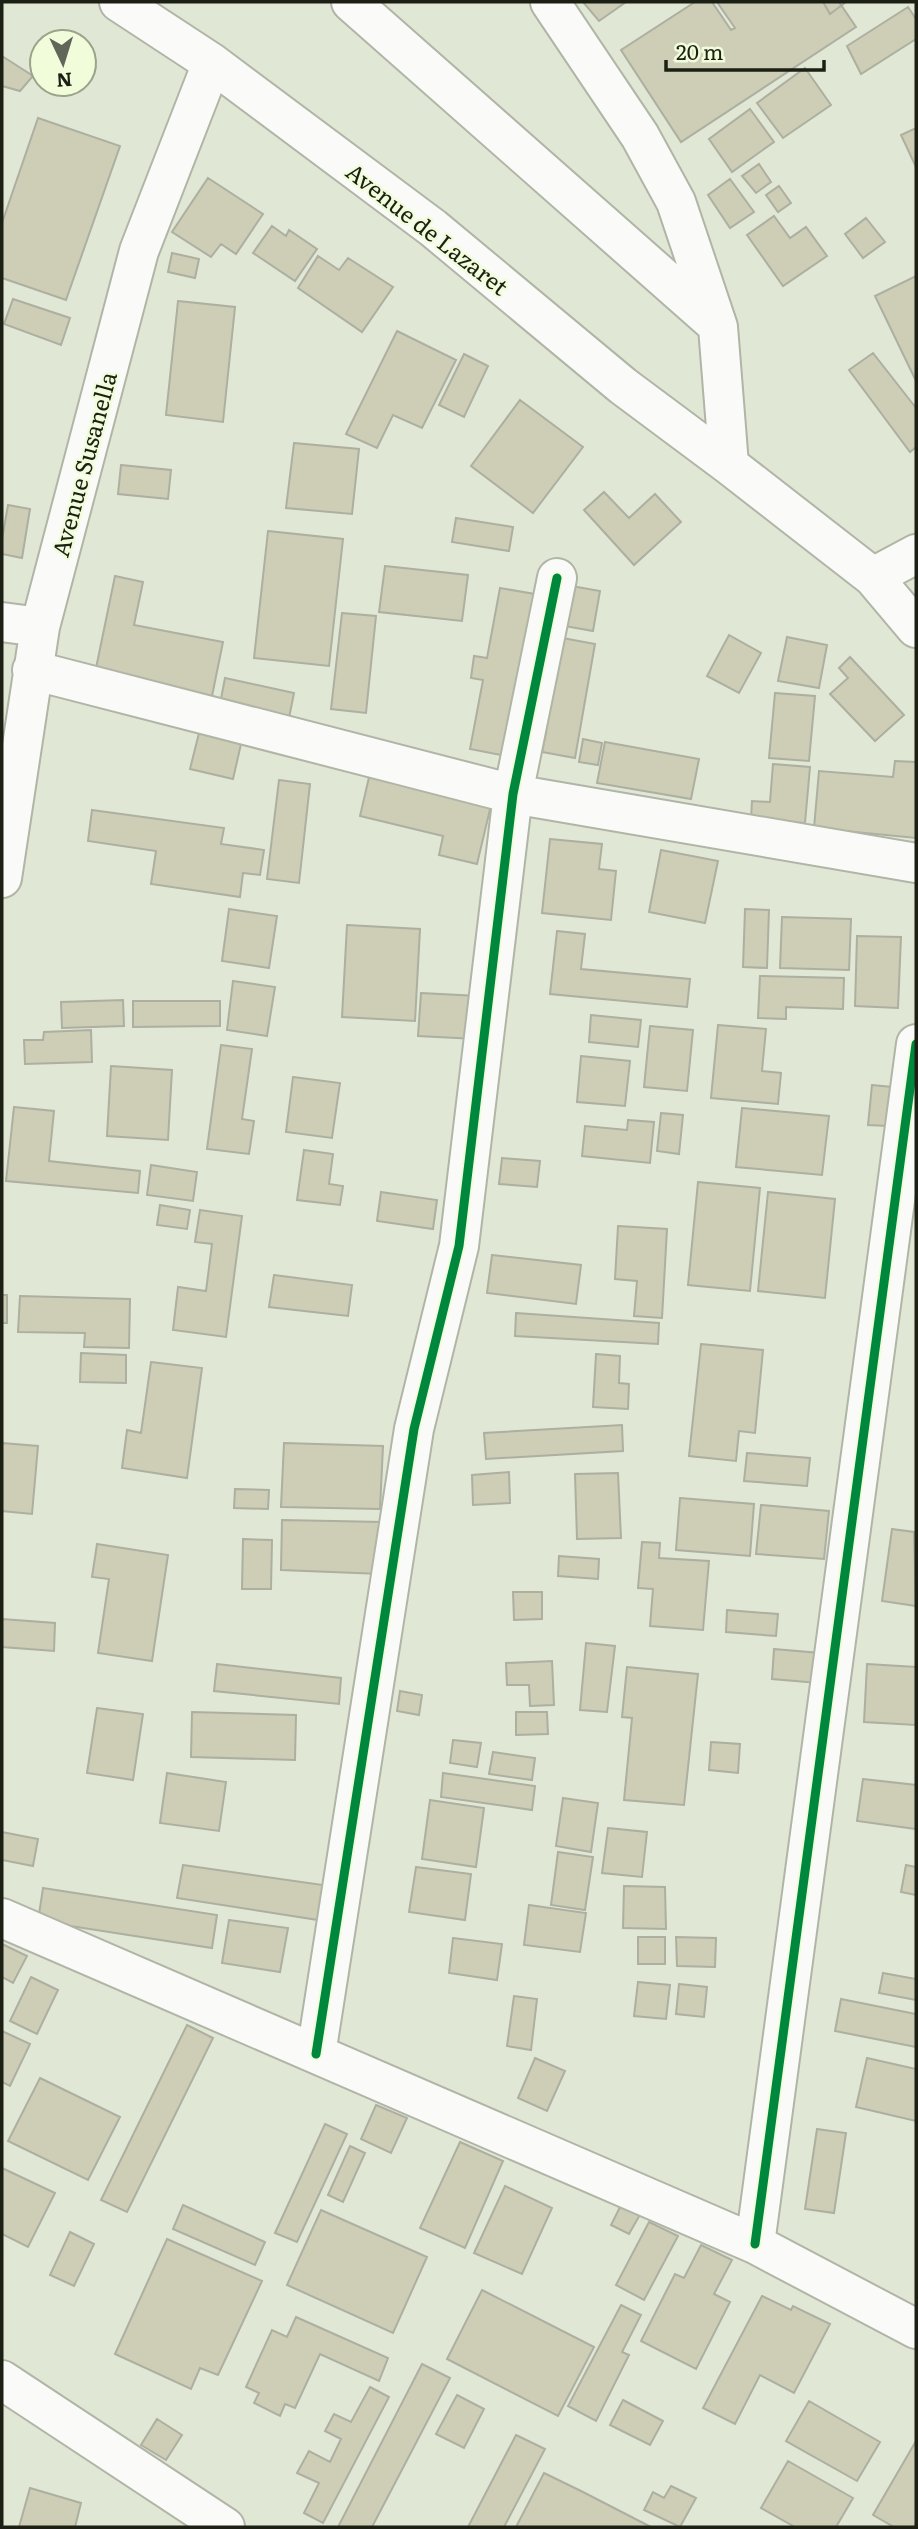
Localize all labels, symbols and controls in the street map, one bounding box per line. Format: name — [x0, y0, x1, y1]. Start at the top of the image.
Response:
north arrow — [28, 28, 98, 98]
scale bar — [666, 28, 824, 72]
text: 20 m — [676, 35, 723, 66]
text: N — [55, 66, 73, 95]
street label: Avenue de Lazaret — [340, 154, 517, 303]
street label: Avenue Susanella — [42, 367, 124, 560]

